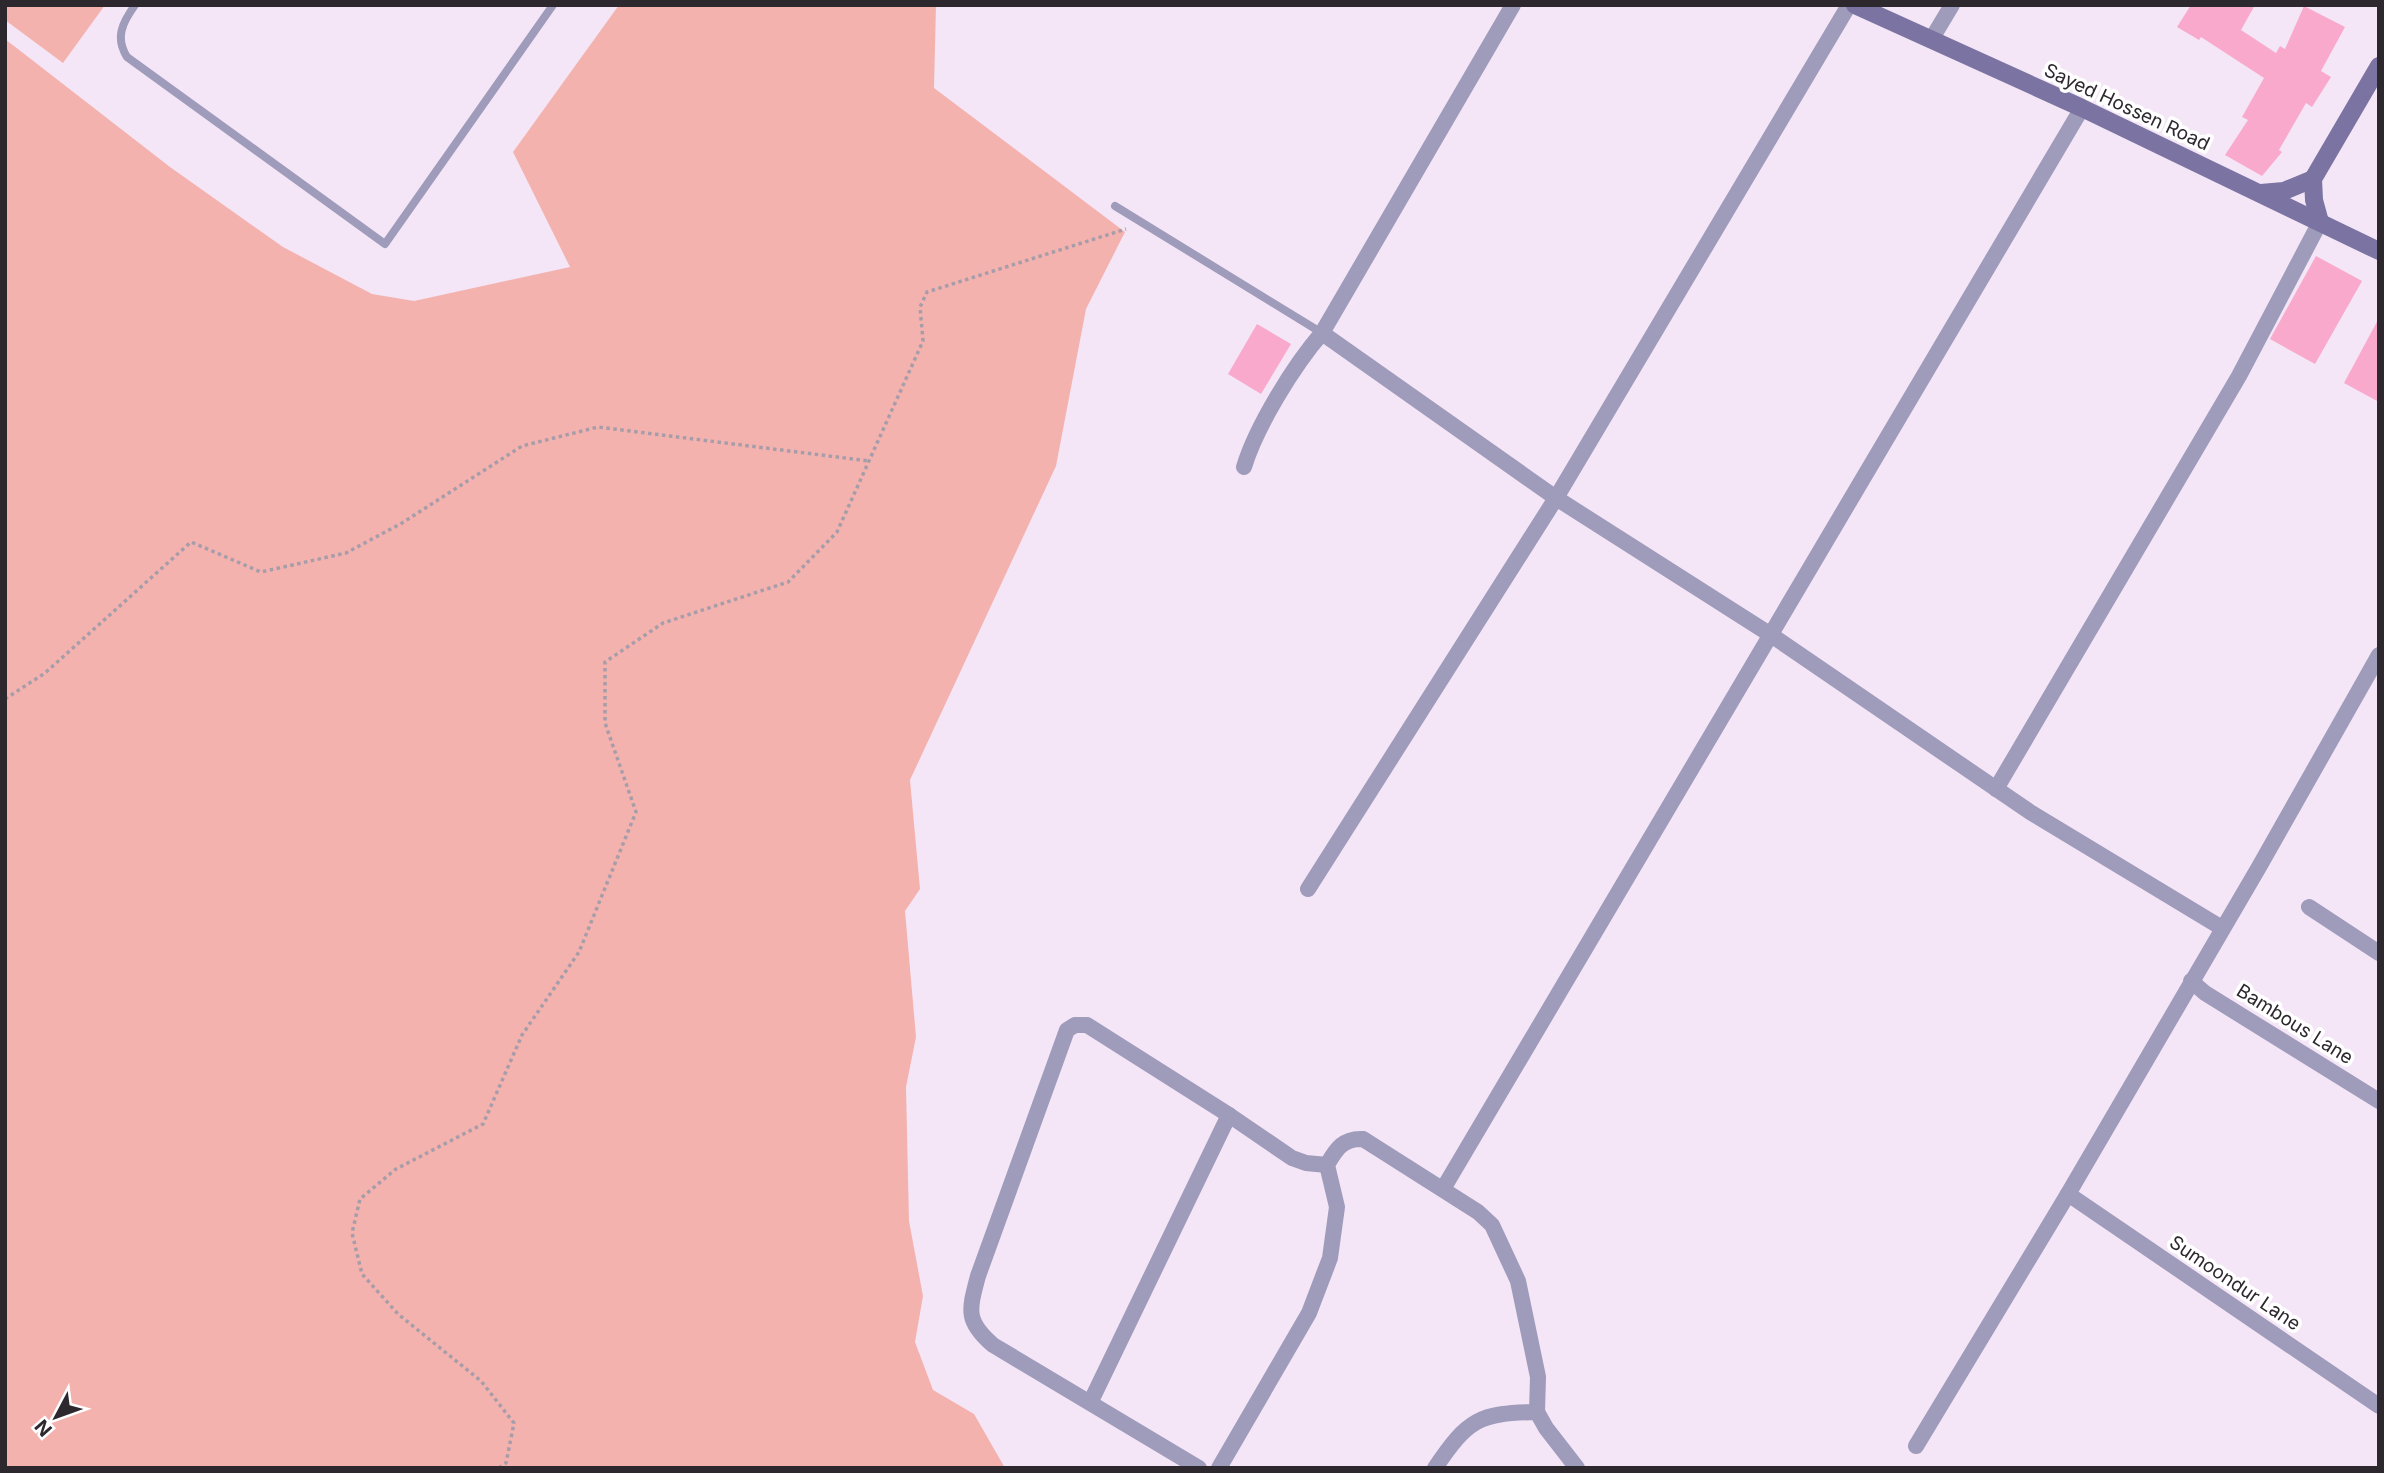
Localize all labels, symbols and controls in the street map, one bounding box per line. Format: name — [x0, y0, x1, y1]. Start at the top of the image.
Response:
street label: Sayed Hossen Road — [2041, 59, 2213, 155]
street label: Bambous Lane — [2232, 979, 2358, 1069]
street label: Sumoondur Lane — [2165, 1231, 2305, 1335]
north arrow — [21, 1382, 91, 1452]
text: N — [30, 1415, 57, 1441]

